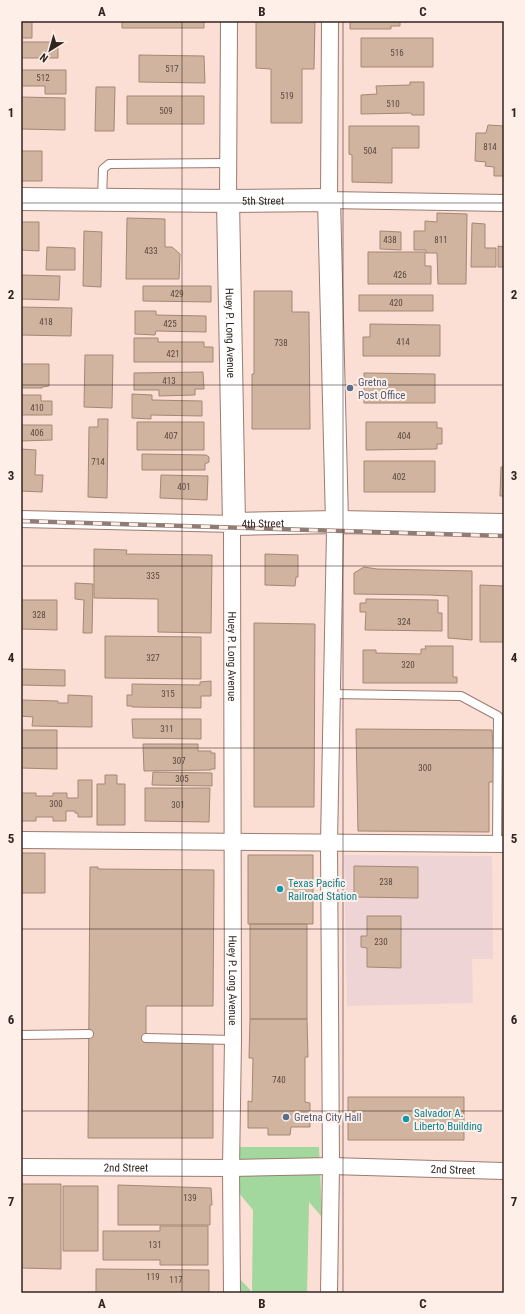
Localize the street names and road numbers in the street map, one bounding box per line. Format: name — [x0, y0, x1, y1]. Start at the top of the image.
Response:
street label: 5th Street — [242, 194, 284, 207]
street label: Huey P. Long Avenue — [223, 288, 238, 378]
street label: 4th Street — [242, 517, 284, 530]
street label: Huey P. Long Avenue — [226, 611, 239, 701]
street label: Huey P. Long Avenue — [226, 935, 239, 1025]
street label: 2nd Street — [104, 1161, 148, 1174]
street label: 2nd Street — [430, 1162, 475, 1177]

